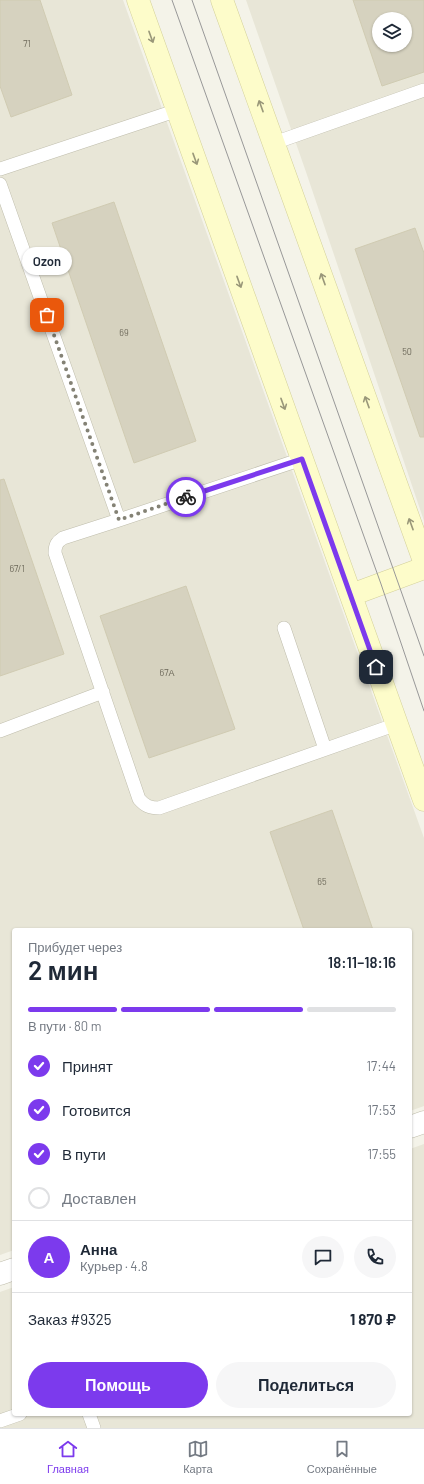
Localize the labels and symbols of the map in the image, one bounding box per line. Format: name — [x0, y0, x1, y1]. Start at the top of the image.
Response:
one-way arrow — [148, 30, 156, 42]
house number: 71 — [23, 38, 31, 49]
one-way arrow — [256, 101, 264, 113]
one-way arrow — [192, 153, 200, 165]
callout: Ozon — [22, 247, 72, 275]
one-way arrow — [318, 274, 326, 286]
one-way arrow — [236, 275, 243, 288]
pin — [30, 298, 64, 332]
house number: 69 — [119, 327, 129, 338]
house number: 50 — [402, 346, 412, 357]
one-way arrow — [362, 396, 370, 408]
one-way arrow — [279, 398, 287, 410]
courier — [166, 477, 206, 517]
one-way arrow — [406, 519, 414, 531]
house number: 67/1 — [9, 563, 25, 574]
pin — [359, 650, 393, 684]
house number: 67А — [160, 667, 174, 678]
house number: 65 — [317, 876, 327, 887]

